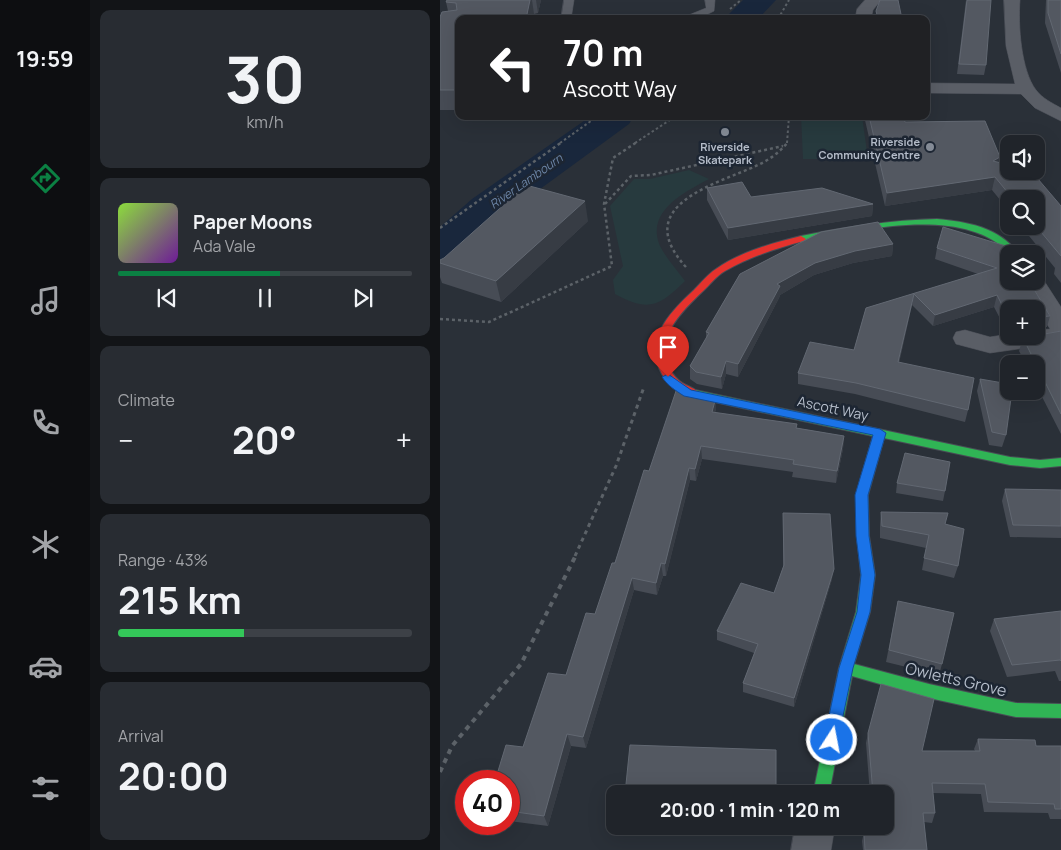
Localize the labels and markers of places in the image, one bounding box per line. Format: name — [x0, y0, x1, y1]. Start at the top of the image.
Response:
marker: Riverside Skatepark — [719, 126, 731, 138]
place label: Riverside Community Centre — [818, 134, 920, 162]
place label: Riverside Skatepark — [698, 139, 753, 167]
marker: Riverside Community Centre — [924, 141, 936, 153]
pin — [647, 326, 689, 377]

